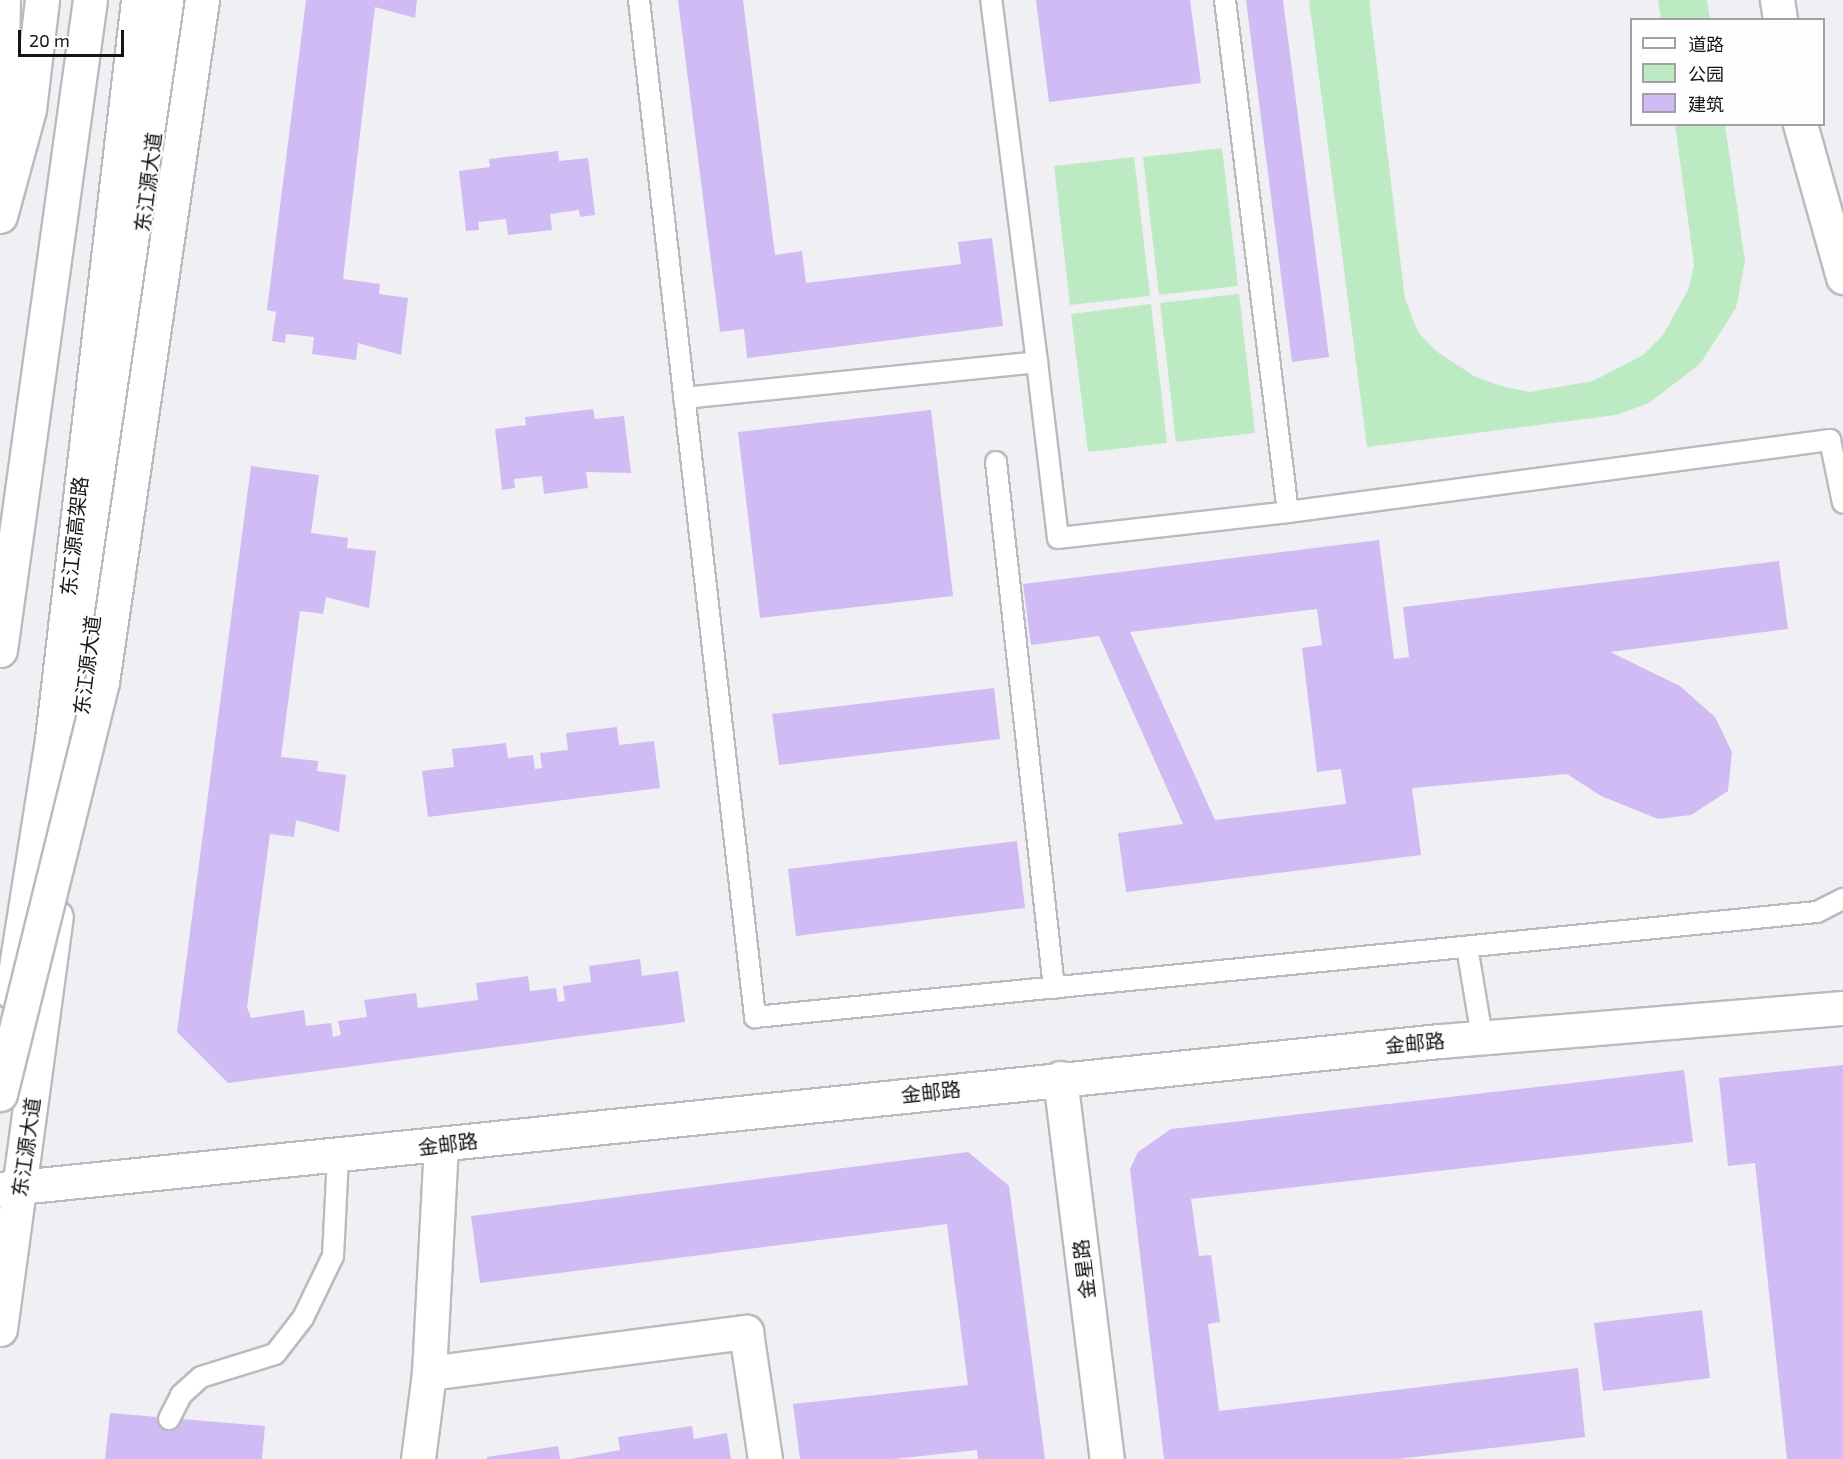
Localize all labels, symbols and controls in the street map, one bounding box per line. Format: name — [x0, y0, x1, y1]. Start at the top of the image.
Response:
scale bar — [21, 18, 128, 56]
legend — [1630, 18, 1825, 126]
text: 20 m — [29, 29, 70, 51]
text: 道路 — [1688, 33, 1724, 55]
text: 公园 — [1688, 63, 1724, 85]
text: 建筑 — [1688, 93, 1724, 115]
street label: 东江源大道 — [130, 131, 166, 233]
street label: 东江源高架路 — [56, 475, 92, 597]
street label: 东江源大道 — [69, 614, 105, 716]
street label: 金邮路 — [1384, 1028, 1446, 1058]
street label: 金邮路 — [900, 1077, 962, 1107]
street label: 东江源大道 — [7, 1096, 45, 1198]
street label: 金邮路 — [417, 1128, 479, 1160]
street label: 金星路 — [1068, 1238, 1100, 1300]

